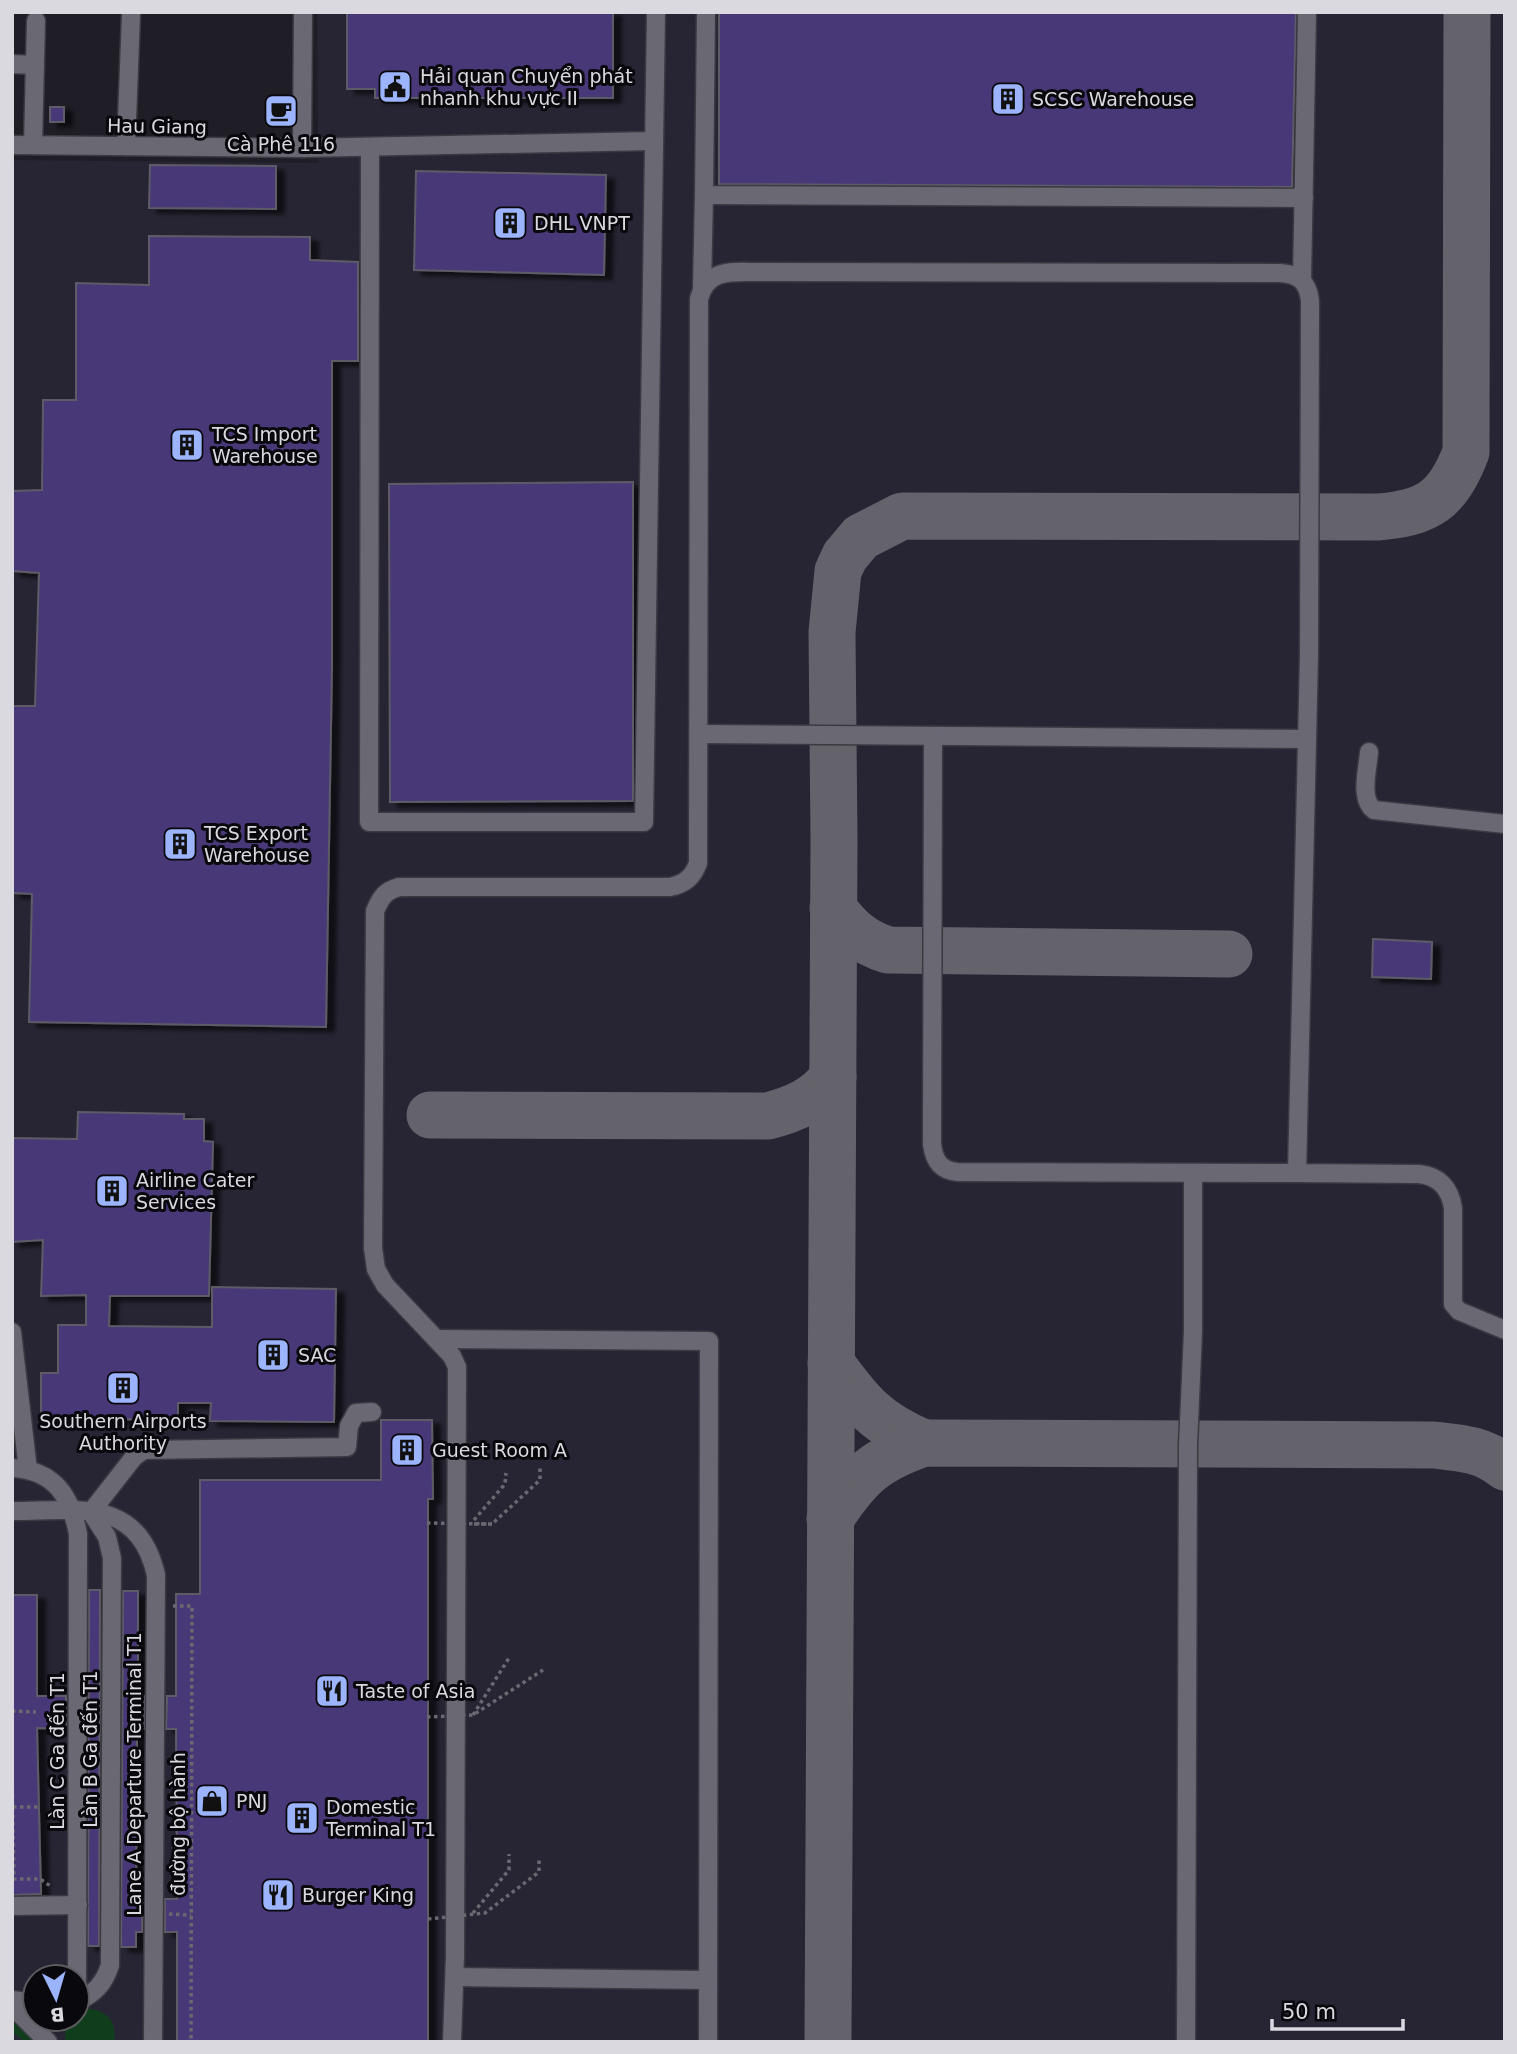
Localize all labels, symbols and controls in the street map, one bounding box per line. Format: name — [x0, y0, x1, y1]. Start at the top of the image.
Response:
place label: Hải quan Chuyển phát nhanh khu vực II — [420, 65, 633, 109]
public building icon: Hải quan Chuyển phát nhanh khu vực II — [376, 68, 414, 106]
building icon: SCSC Warehouse — [989, 80, 1027, 118]
place label: SCSC Warehouse — [1032, 88, 1194, 110]
cafe icon: Cà Phê 116 — [262, 92, 300, 130]
street label: Hau Giang — [107, 114, 207, 138]
place label: Cà Phê 116 — [227, 133, 335, 155]
building icon: DHL VNPT — [491, 204, 529, 242]
place label: DHL VNPT — [534, 212, 630, 234]
place label: TCS Import Warehouse — [211, 423, 318, 467]
building icon: TCS Import Warehouse — [168, 426, 206, 464]
place label: TCS Export Warehouse — [203, 822, 310, 866]
building icon: TCS Export Warehouse — [161, 825, 199, 863]
place label: Airline Cater Services — [136, 1169, 254, 1213]
building icon: Airline Cater Services — [93, 1172, 131, 1210]
building icon: SAC — [254, 1336, 292, 1374]
place label: SAC — [298, 1344, 336, 1366]
building icon: Southern Airports Authority — [104, 1369, 142, 1407]
place label: Southern Airports Authority — [39, 1410, 207, 1454]
building icon: Guest Room A — [388, 1431, 426, 1469]
place label: Guest Room A — [432, 1439, 567, 1461]
street label: Lane A Departure Terminal T1 — [123, 1632, 145, 1916]
street label: Làn B Ga đến T1 — [79, 1670, 101, 1828]
street label: Làn C Ga đến T1 — [46, 1672, 68, 1830]
restaurant icon: Taste of Asia — [313, 1672, 351, 1710]
place label: Taste of Asia — [355, 1680, 475, 1702]
street label: đường bộ hành — [167, 1752, 189, 1896]
shop icon: PNJ — [193, 1782, 231, 1820]
place label: PNJ — [236, 1790, 267, 1812]
place label: Domestic Terminal T1 — [325, 1796, 436, 1840]
building icon: Domestic Terminal T1 — [283, 1799, 321, 1837]
restaurant icon: Burger King — [259, 1876, 297, 1914]
place label: Burger King — [302, 1884, 414, 1906]
north arrow — [21, 1963, 91, 2033]
scale bar — [1272, 1988, 1403, 2032]
text: 50 m — [1282, 2000, 1336, 2024]
text: B — [49, 2003, 66, 2027]

